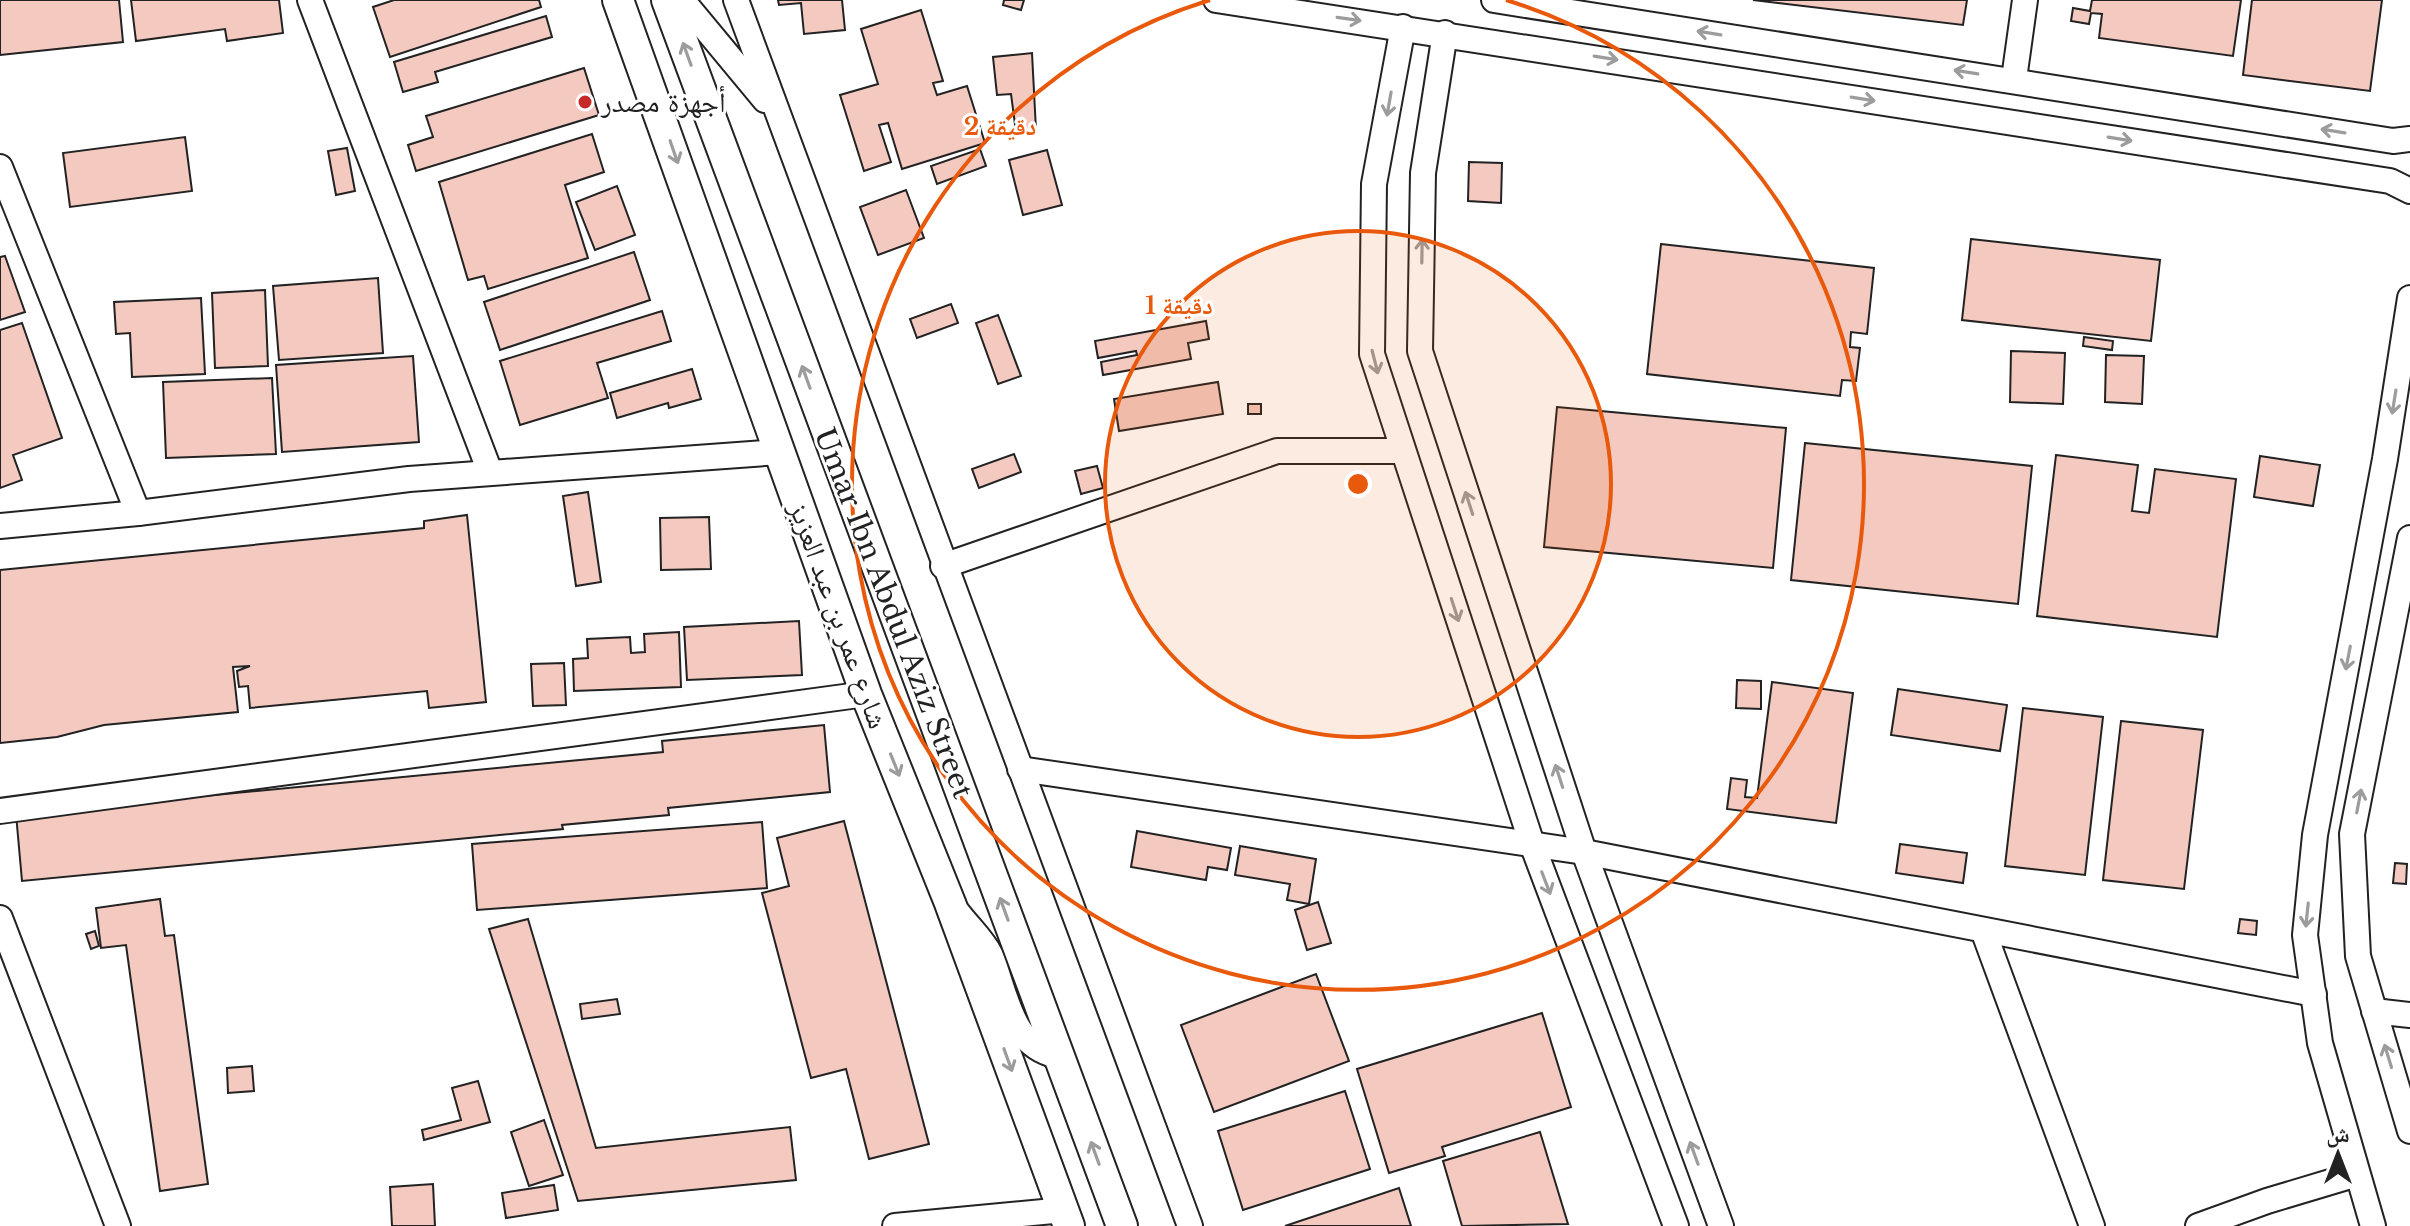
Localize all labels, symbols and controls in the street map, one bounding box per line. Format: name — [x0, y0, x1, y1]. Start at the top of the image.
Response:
one-way arrow — [1336, 12, 1361, 27]
one-way arrow — [1697, 25, 1722, 40]
one-way arrow — [679, 42, 693, 67]
one-way arrow — [1593, 52, 1618, 67]
one-way arrow — [1954, 64, 1979, 79]
place label: أجهزة مصدر — [600, 85, 726, 120]
one-way arrow — [1380, 91, 1395, 116]
one-way arrow — [1849, 92, 1875, 107]
marker: أجهزة مصدر — [576, 93, 594, 111]
text: 2 دقيقة — [964, 112, 1036, 141]
one-way arrow — [2321, 123, 2346, 138]
one-way arrow — [2106, 132, 2132, 147]
one-way arrow — [667, 139, 682, 164]
one-way arrow — [1414, 238, 1429, 265]
text: 1 دقيقة — [1145, 291, 1213, 320]
one-way arrow — [1368, 349, 1383, 375]
one-way arrow — [797, 365, 812, 390]
one-way arrow — [2386, 389, 2401, 415]
street label: Umar Ibn Abdul Aziz Street — [807, 423, 981, 804]
centre of rings — [1344, 470, 1372, 498]
one-way arrow — [1461, 490, 1476, 515]
street label: شارع عمر بن عبد العزيز — [781, 496, 896, 733]
one-way arrow — [1448, 597, 1463, 622]
one-way arrow — [2340, 645, 2355, 671]
one-way arrow — [889, 752, 903, 777]
one-way arrow — [1551, 764, 1566, 790]
one-way arrow — [2352, 789, 2367, 815]
one-way arrow — [1540, 870, 1554, 895]
one-way arrow — [996, 897, 1010, 922]
one-way arrow — [2300, 901, 2315, 928]
one-way arrow — [2380, 1044, 2395, 1070]
one-way arrow — [1002, 1047, 1016, 1072]
north arrow — [2298, 1114, 2378, 1194]
text: ش — [2326, 1121, 2350, 1148]
one-way arrow — [1087, 1141, 1101, 1166]
one-way arrow — [1686, 1141, 1700, 1166]

